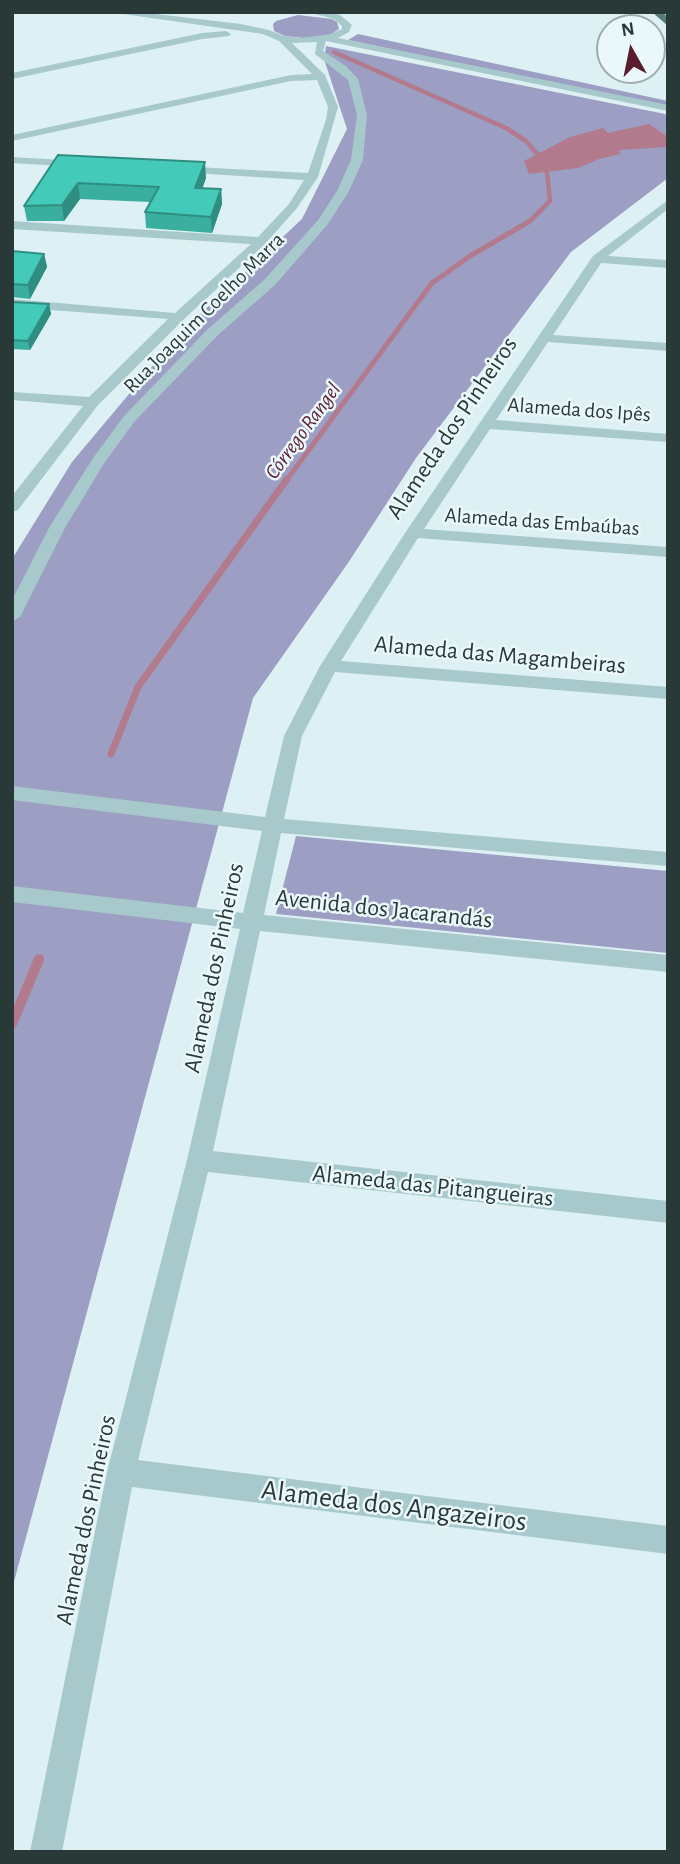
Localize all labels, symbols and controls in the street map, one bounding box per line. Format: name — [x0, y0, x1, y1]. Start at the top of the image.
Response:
north arrow — [596, 14, 666, 84]
text: N — [620, 19, 636, 40]
street label: Rua Joaquim Coelho Marra — [118, 227, 290, 399]
street label: Alameda dos Pinheiros — [380, 331, 524, 525]
water label: Córrego Rangel — [260, 378, 346, 484]
street label: Alameda dos Ipês — [507, 392, 651, 428]
street label: Alameda das Embaúbas — [444, 503, 640, 541]
street label: Alameda das Magambeiras — [373, 630, 627, 680]
street label: Alameda dos Pinheiros — [178, 860, 250, 1076]
street label: Avenida dos Jacarandás — [274, 883, 494, 935]
street label: Alameda das Pitangueiras — [311, 1159, 555, 1213]
street label: Alameda dos Pinheiros — [50, 1412, 122, 1628]
street label: Alameda dos Angazeiros — [260, 1473, 528, 1539]

